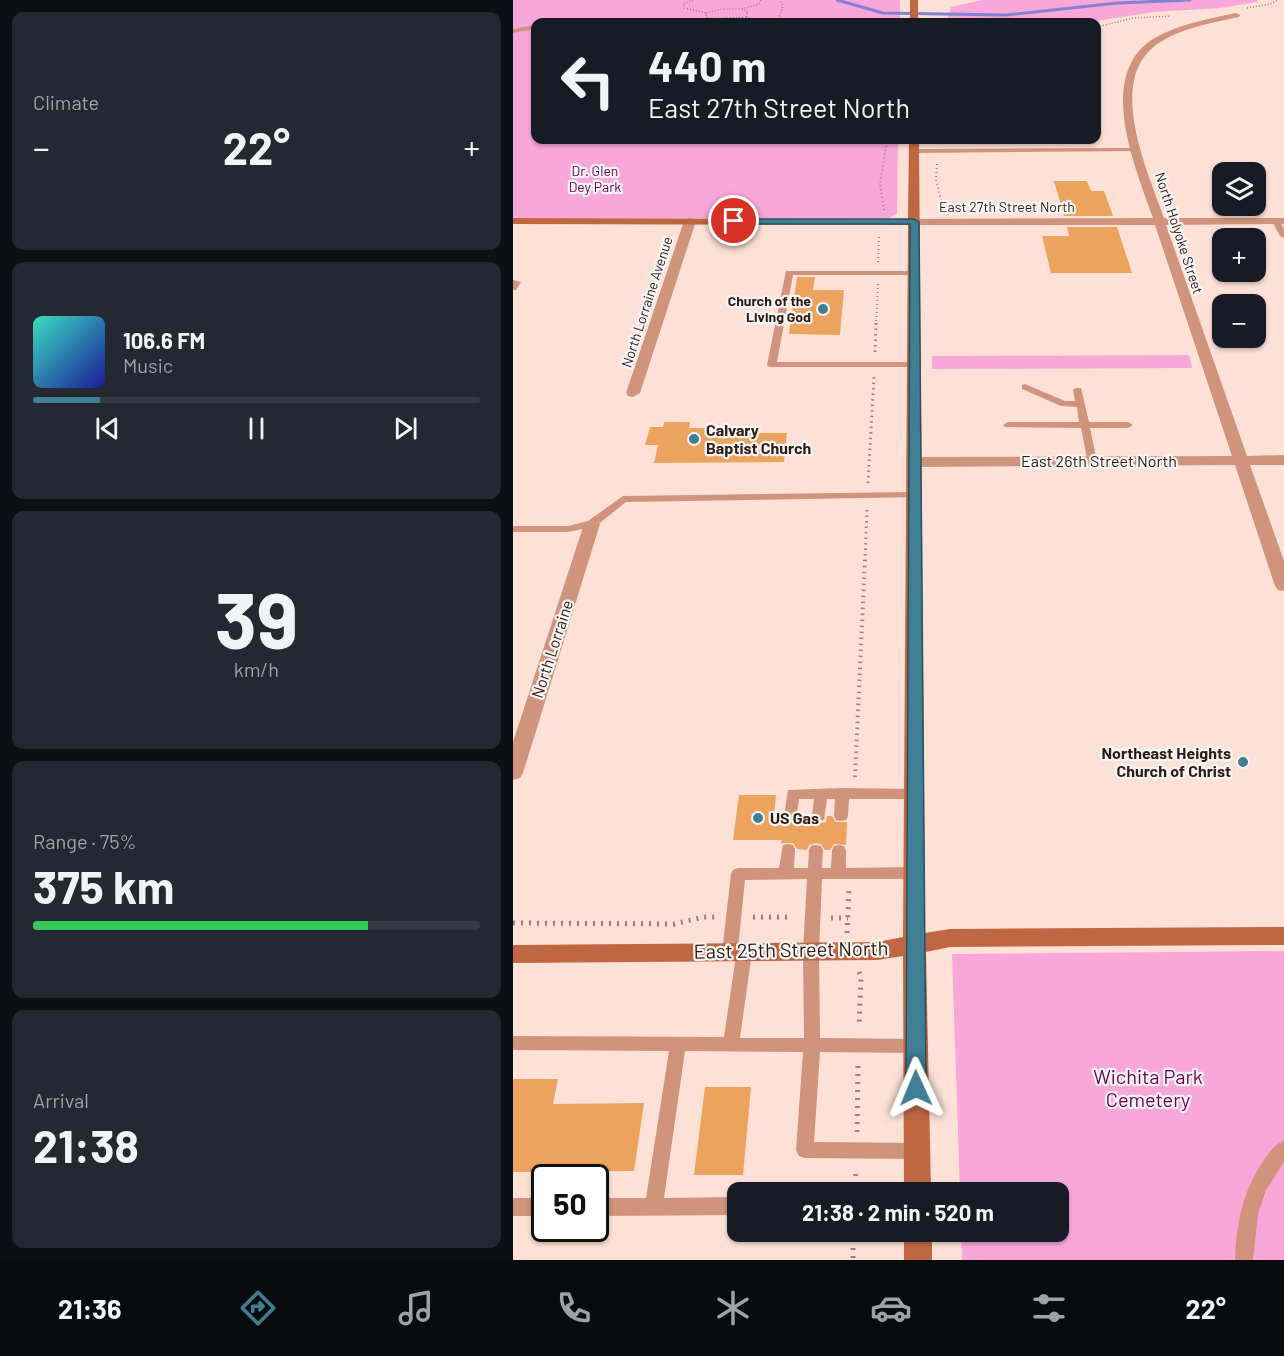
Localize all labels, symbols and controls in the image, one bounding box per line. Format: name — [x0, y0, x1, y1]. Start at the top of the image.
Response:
text: 440 m — [648, 40, 766, 90]
icon: left — [549, 42, 627, 120]
text: Climate — [33, 90, 99, 114]
text: East 27th Street North — [648, 91, 910, 123]
text: 22° — [223, 120, 290, 174]
text: − — [33, 127, 50, 167]
text: + — [463, 127, 480, 167]
park label: Dr. Glen Dey Park — [569, 162, 621, 195]
map controls — [1212, 162, 1266, 348]
button: layers — [1212, 162, 1266, 216]
street label: North Holyoke Street — [1152, 170, 1207, 296]
pin — [708, 195, 759, 246]
street label: East 27th Street North — [939, 198, 1075, 215]
icon: arrive — [717, 204, 750, 237]
button: + — [1212, 228, 1266, 282]
street label: North Lorraine Avenue — [617, 234, 676, 369]
place label: Church of the Living God — [728, 292, 811, 325]
button: − — [1212, 294, 1266, 348]
marker: Church of the Living God — [816, 302, 830, 316]
text: 106.6 FM — [123, 327, 205, 353]
text: Music — [123, 353, 173, 377]
icon: previous — [91, 412, 124, 445]
icon: pause — [240, 412, 273, 445]
icon: next — [389, 412, 422, 445]
place label: Calvary Baptist Church — [706, 420, 811, 457]
marker: Calvary Baptist Church — [687, 432, 701, 446]
street label: East 26th Street North — [1021, 451, 1177, 470]
text: 39 — [215, 571, 298, 665]
street label: North Lorraine — [527, 597, 576, 700]
text: km/h — [234, 657, 279, 681]
place label: Northeast Heights Church of Christ — [1101, 743, 1231, 780]
marker: Northeast Heights Church of Christ — [1236, 755, 1250, 769]
place label: US Gas — [770, 808, 819, 827]
marker: US Gas — [751, 811, 765, 825]
text: Range · 75% — [33, 829, 137, 853]
text: 375 km — [33, 859, 174, 913]
street label: East 25th Street North — [693, 935, 889, 963]
position arrow — [884, 1056, 948, 1120]
park label: Wichita Park Cemetery — [1093, 1064, 1203, 1111]
text: Arrival — [33, 1088, 89, 1112]
text: 21:38 — [33, 1118, 139, 1172]
speed limit sign: 50 — [531, 1164, 609, 1242]
text: 21:38 · 2 min · 520 m — [802, 1199, 994, 1225]
icon: directions — [237, 1287, 279, 1329]
icon: music — [395, 1287, 437, 1329]
icon: phone — [553, 1287, 595, 1329]
icon: climate — [712, 1287, 754, 1329]
icon: car — [870, 1287, 912, 1329]
icon: filters — [1028, 1287, 1070, 1329]
text: 21:36 — [58, 1292, 121, 1324]
text: 22° — [1186, 1292, 1226, 1324]

